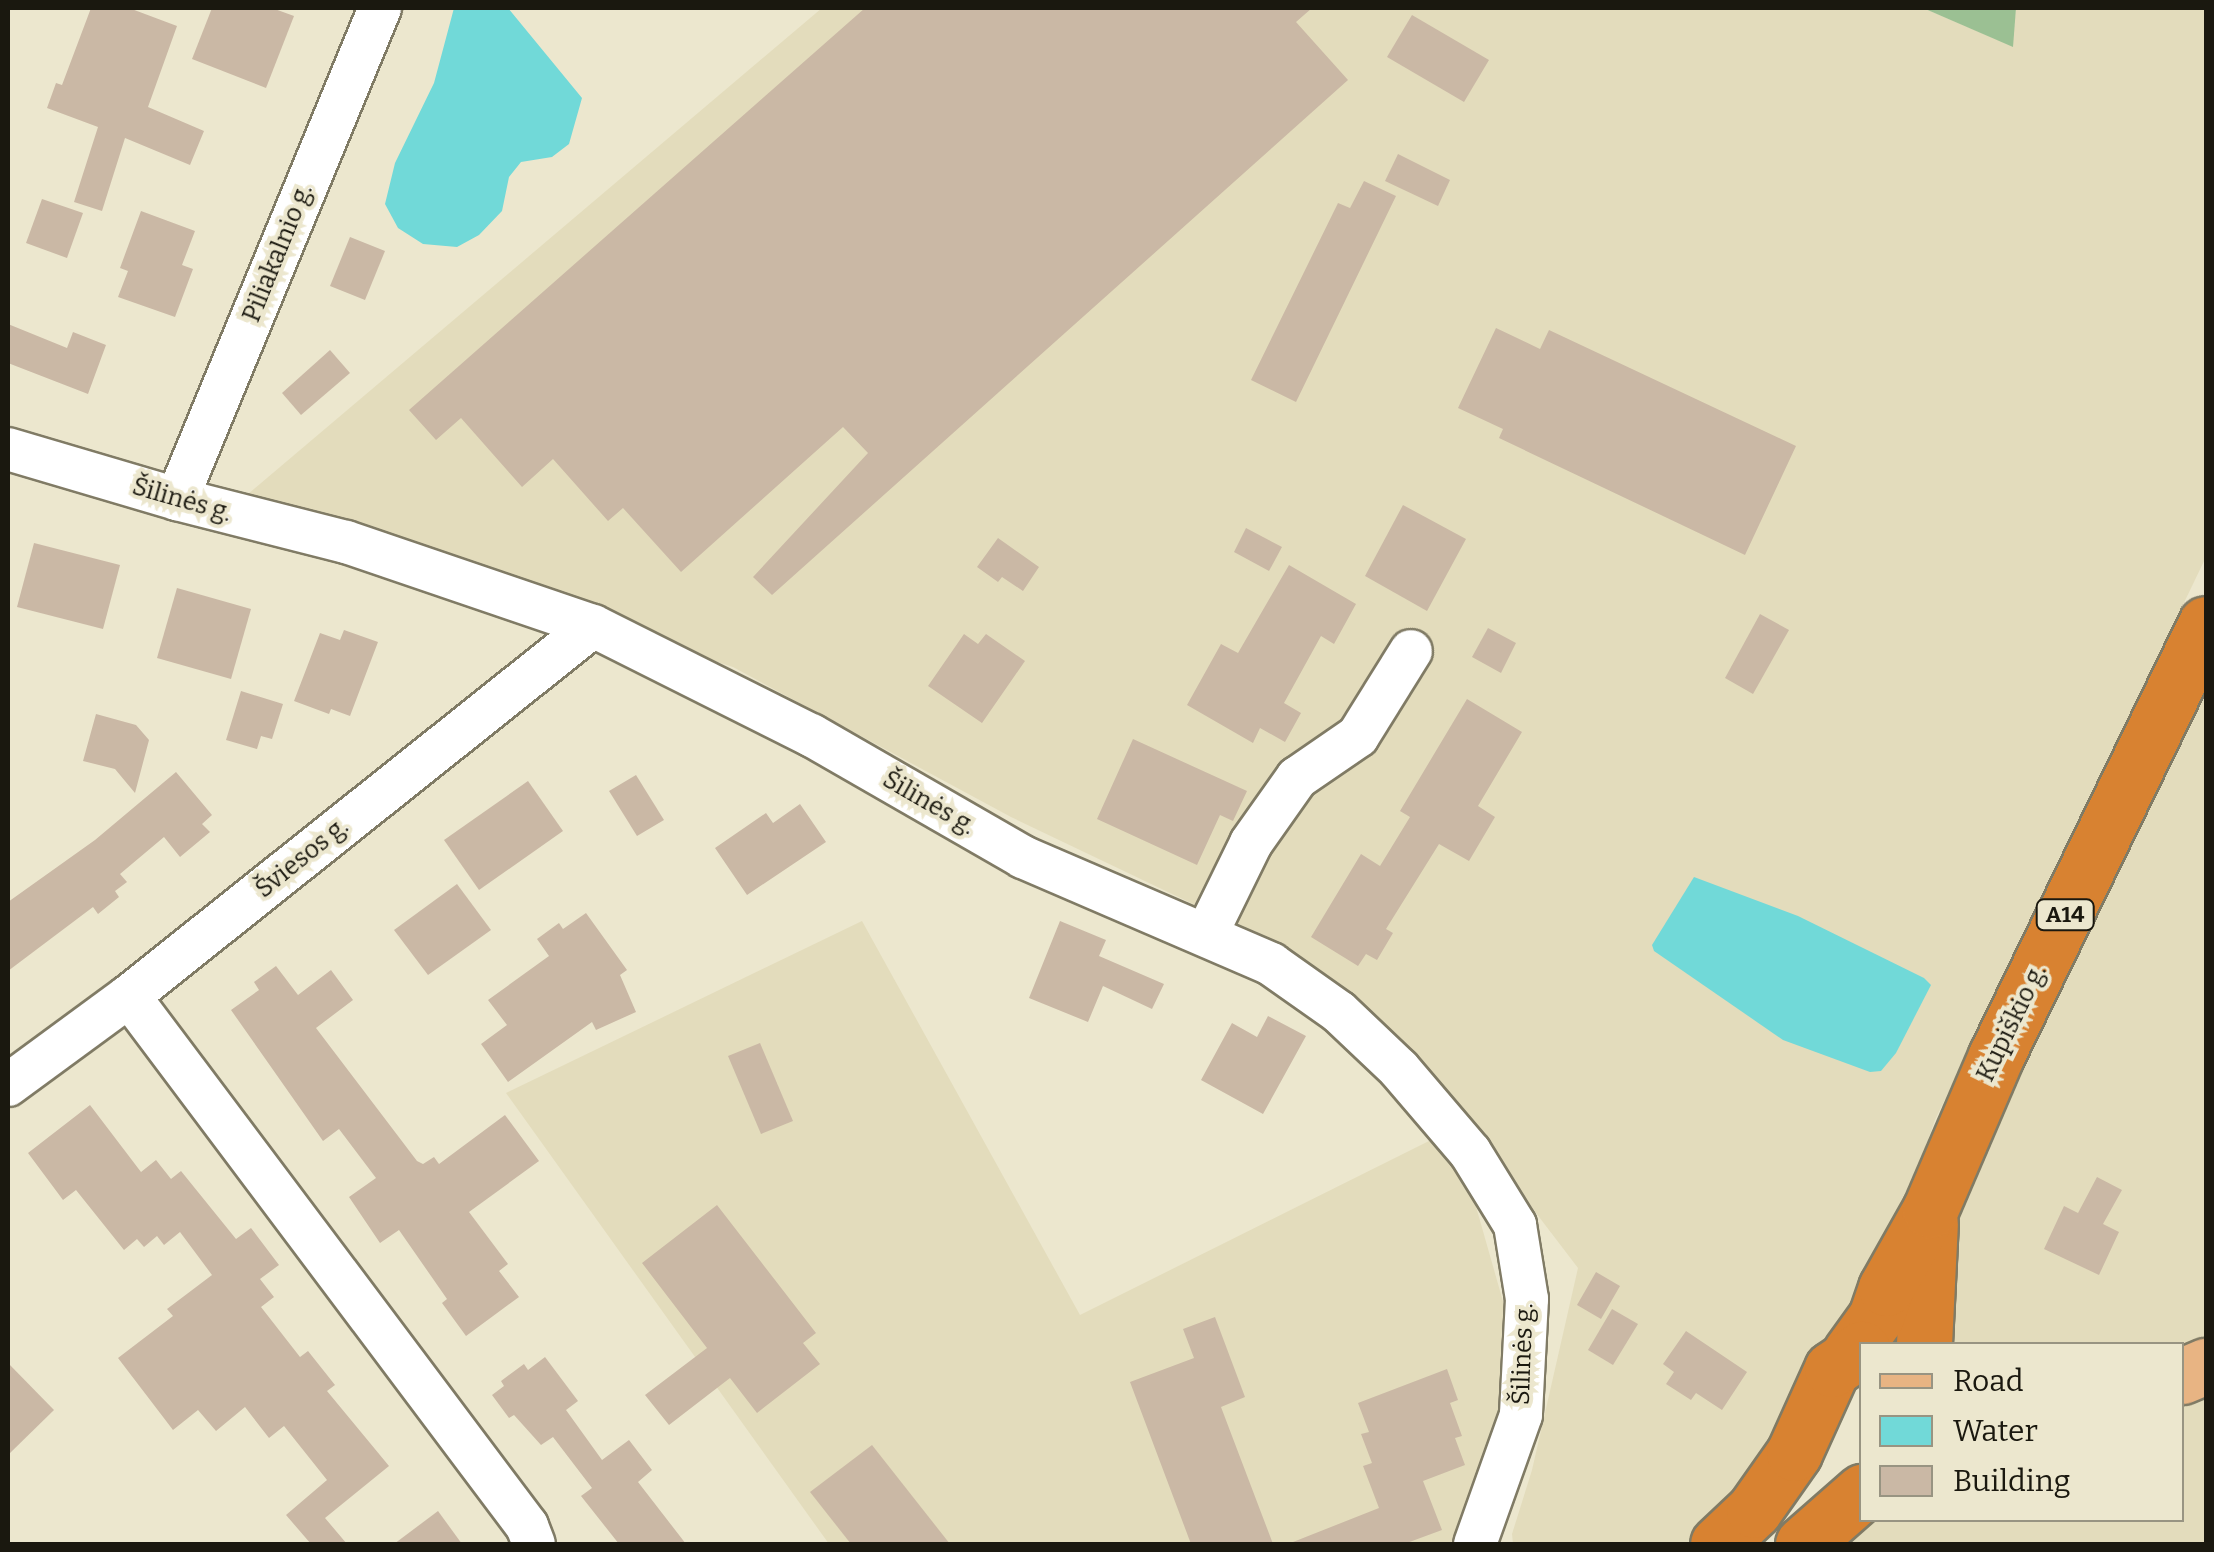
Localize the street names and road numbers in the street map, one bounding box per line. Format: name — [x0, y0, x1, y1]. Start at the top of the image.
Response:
street label: Piliakalnio g. — [237, 180, 319, 326]
street label: Šilinės g. — [129, 472, 235, 528]
street label: Šilinės g. — [877, 765, 981, 841]
street label: Šviesos g. — [250, 812, 354, 904]
road number: A14 — [2035, 898, 2095, 932]
street label: Kupiškio g. — [1971, 959, 2053, 1087]
street label: Šilinės g. — [1506, 1302, 1540, 1406]

